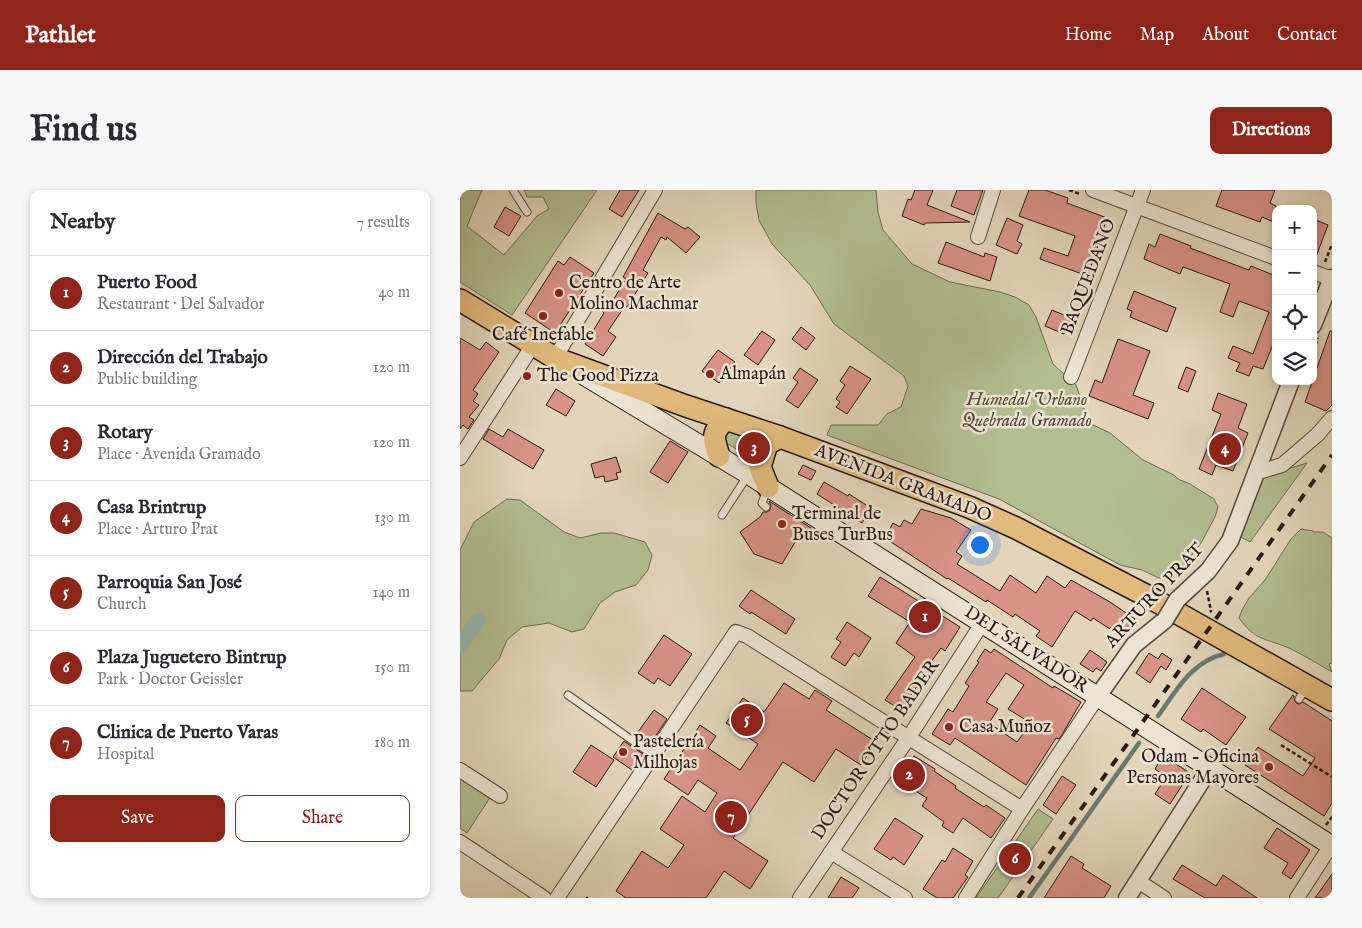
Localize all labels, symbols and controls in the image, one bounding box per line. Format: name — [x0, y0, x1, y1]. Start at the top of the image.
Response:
text: Pathlet — [25, 20, 96, 51]
text: Home — [1065, 24, 1112, 47]
text: Map — [1140, 24, 1174, 47]
text: About — [1202, 24, 1249, 47]
text: Contact — [1277, 24, 1337, 47]
button: Directions — [1210, 107, 1332, 154]
text: Find us — [30, 108, 137, 153]
map controls — [1272, 205, 1317, 385]
button: + — [1272, 205, 1317, 250]
text: Nearby — [50, 209, 115, 236]
text: 7 results — [356, 213, 410, 233]
street label: BAQUEDANO — [1056, 216, 1122, 338]
button: − — [1272, 250, 1317, 295]
text: Puerto Food — [97, 271, 197, 295]
place label: Centro de Arte Molino Machmar — [569, 272, 699, 316]
text: 1 — [63, 283, 69, 303]
text: 40 m — [378, 283, 410, 303]
marker: Centro de Arte Molino Machmar — [553, 287, 565, 299]
text: Restaurant · Del Salvador — [97, 295, 264, 315]
button: locate — [1272, 295, 1317, 340]
marker: Café Inefable — [537, 310, 549, 322]
place label: Café Inefable — [492, 324, 594, 347]
button: layers — [1272, 340, 1317, 385]
text: Dirección del Trabajo — [97, 346, 268, 370]
text: 2 — [62, 358, 70, 378]
text: 120 m — [373, 358, 410, 378]
place label: Almapán — [719, 363, 786, 386]
place label: The Good Pizza — [537, 365, 659, 388]
marker: Almapán — [704, 368, 716, 380]
text: Public building — [97, 370, 197, 390]
marker: The Good Pizza — [521, 370, 533, 382]
park label: Humedal Urbano Quebrada Gramado — [962, 389, 1092, 433]
text: Rotary — [97, 421, 153, 445]
pin: 3 — [738, 429, 770, 467]
pin: 4 — [1209, 430, 1241, 468]
text: 3 — [63, 433, 69, 453]
text: 120 m — [373, 433, 410, 453]
street label: AVENIDA GRAMADO — [810, 439, 995, 528]
text: Place · Avenida Gramado — [97, 445, 261, 465]
text: Casa Brintrup — [97, 496, 206, 520]
place label: Terminal de Buses TurBus — [792, 503, 893, 547]
text: 4 — [62, 508, 70, 528]
text: 130 m — [374, 508, 410, 528]
marker: Terminal de Buses TurBus — [776, 518, 788, 530]
text: Place · Arturo Prat — [97, 520, 218, 540]
your location — [967, 532, 993, 558]
street label: ARTURO PRAT — [1100, 539, 1209, 654]
text: Parroquia San José — [97, 571, 242, 595]
text: 5 — [63, 583, 69, 603]
text: 140 m — [372, 583, 410, 603]
text: Church — [97, 595, 146, 615]
pin: 1 — [909, 598, 941, 636]
street label: DEL SALVADOR — [960, 601, 1093, 699]
text: Plaza Juguetero Bintrup — [97, 646, 287, 670]
street label: DOCTOR OTTO BADER — [807, 654, 946, 844]
text: 6 — [63, 658, 69, 678]
text: 150 m — [375, 658, 410, 678]
text: Park · Doctor Geissler — [97, 670, 243, 690]
pin: 5 — [731, 701, 763, 739]
place label: Casa Muñoz — [959, 716, 1051, 739]
text: Clinica de Puerto Varas — [97, 721, 278, 745]
marker: Casa Muñoz — [943, 721, 955, 733]
place label: Pastelería Milhojas — [633, 731, 704, 775]
text: 7 — [62, 733, 70, 753]
text: 180 m — [374, 733, 410, 753]
text: Hospital — [97, 745, 154, 765]
marker: Pastelería Milhojas — [617, 746, 629, 758]
place label: Odam - Oficina Personas Mayores — [1126, 746, 1259, 790]
pin: 2 — [893, 756, 925, 794]
marker: Odam - Oficina Personas Mayores — [1263, 761, 1275, 773]
button: Save — [50, 795, 225, 842]
button: Share — [235, 795, 410, 842]
pin: 7 — [715, 798, 747, 836]
pin: 6 — [999, 840, 1031, 878]

